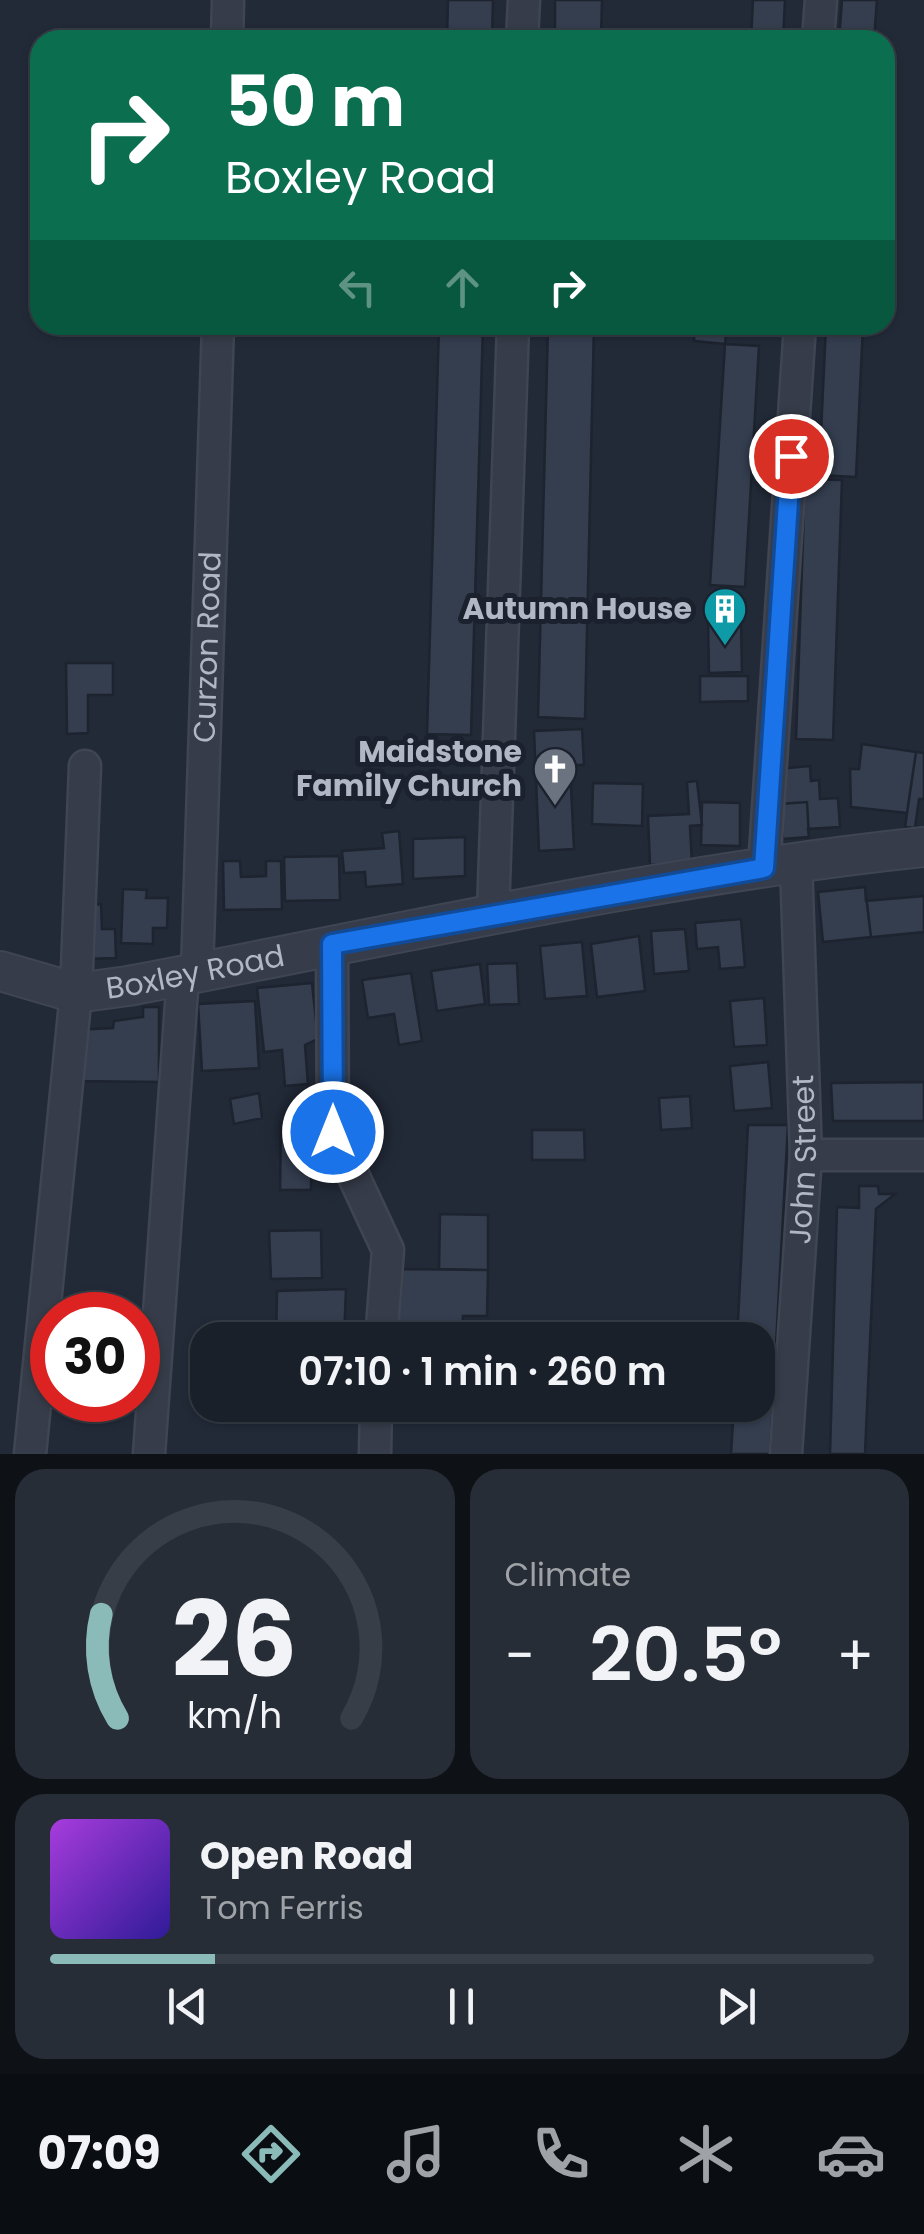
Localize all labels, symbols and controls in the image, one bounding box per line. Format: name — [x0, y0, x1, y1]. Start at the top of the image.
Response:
text: 50 m — [225, 52, 405, 151]
icon: right — [60, 70, 190, 200]
text: Boxley Road — [225, 146, 496, 209]
icon: left — [330, 260, 385, 315]
icon: ahead — [435, 260, 490, 315]
icon: right — [540, 260, 595, 315]
pin — [749, 414, 834, 499]
icon: arrive — [764, 429, 819, 484]
street label: Curzon Road — [182, 551, 232, 744]
building icon: Autumn House — [702, 586, 748, 647]
place label: Autumn House — [462, 587, 692, 630]
place label: Maidstone Family Church — [296, 730, 522, 807]
church icon: Maidstone Family Church — [532, 746, 578, 807]
street label: Boxley Road — [103, 934, 288, 1010]
street label: John Street — [778, 1074, 827, 1246]
position arrow — [281, 1080, 385, 1184]
speed limit sign: 30 — [30, 1292, 160, 1422]
text: 07:10 · 1 min · 260 m — [298, 1345, 667, 1398]
text: Climate — [505, 1552, 631, 1597]
text: 26 — [172, 1567, 298, 1712]
text: 20.5° — [589, 1602, 782, 1707]
text: − — [505, 1617, 535, 1694]
text: + — [836, 1617, 874, 1694]
text: km/h — [187, 1690, 282, 1741]
text: Open Road — [200, 1829, 413, 1882]
text: Tom Ferris — [200, 1885, 364, 1930]
icon: previous — [160, 1979, 215, 2034]
icon: pause — [434, 1979, 489, 2034]
icon: next — [709, 1979, 764, 2034]
icon: directions — [236, 2119, 306, 2189]
icon: music — [381, 2119, 451, 2189]
icon: phone — [526, 2119, 596, 2189]
icon: climate — [671, 2119, 741, 2189]
icon: car — [816, 2119, 886, 2189]
text: 07:09 — [38, 2122, 161, 2185]

